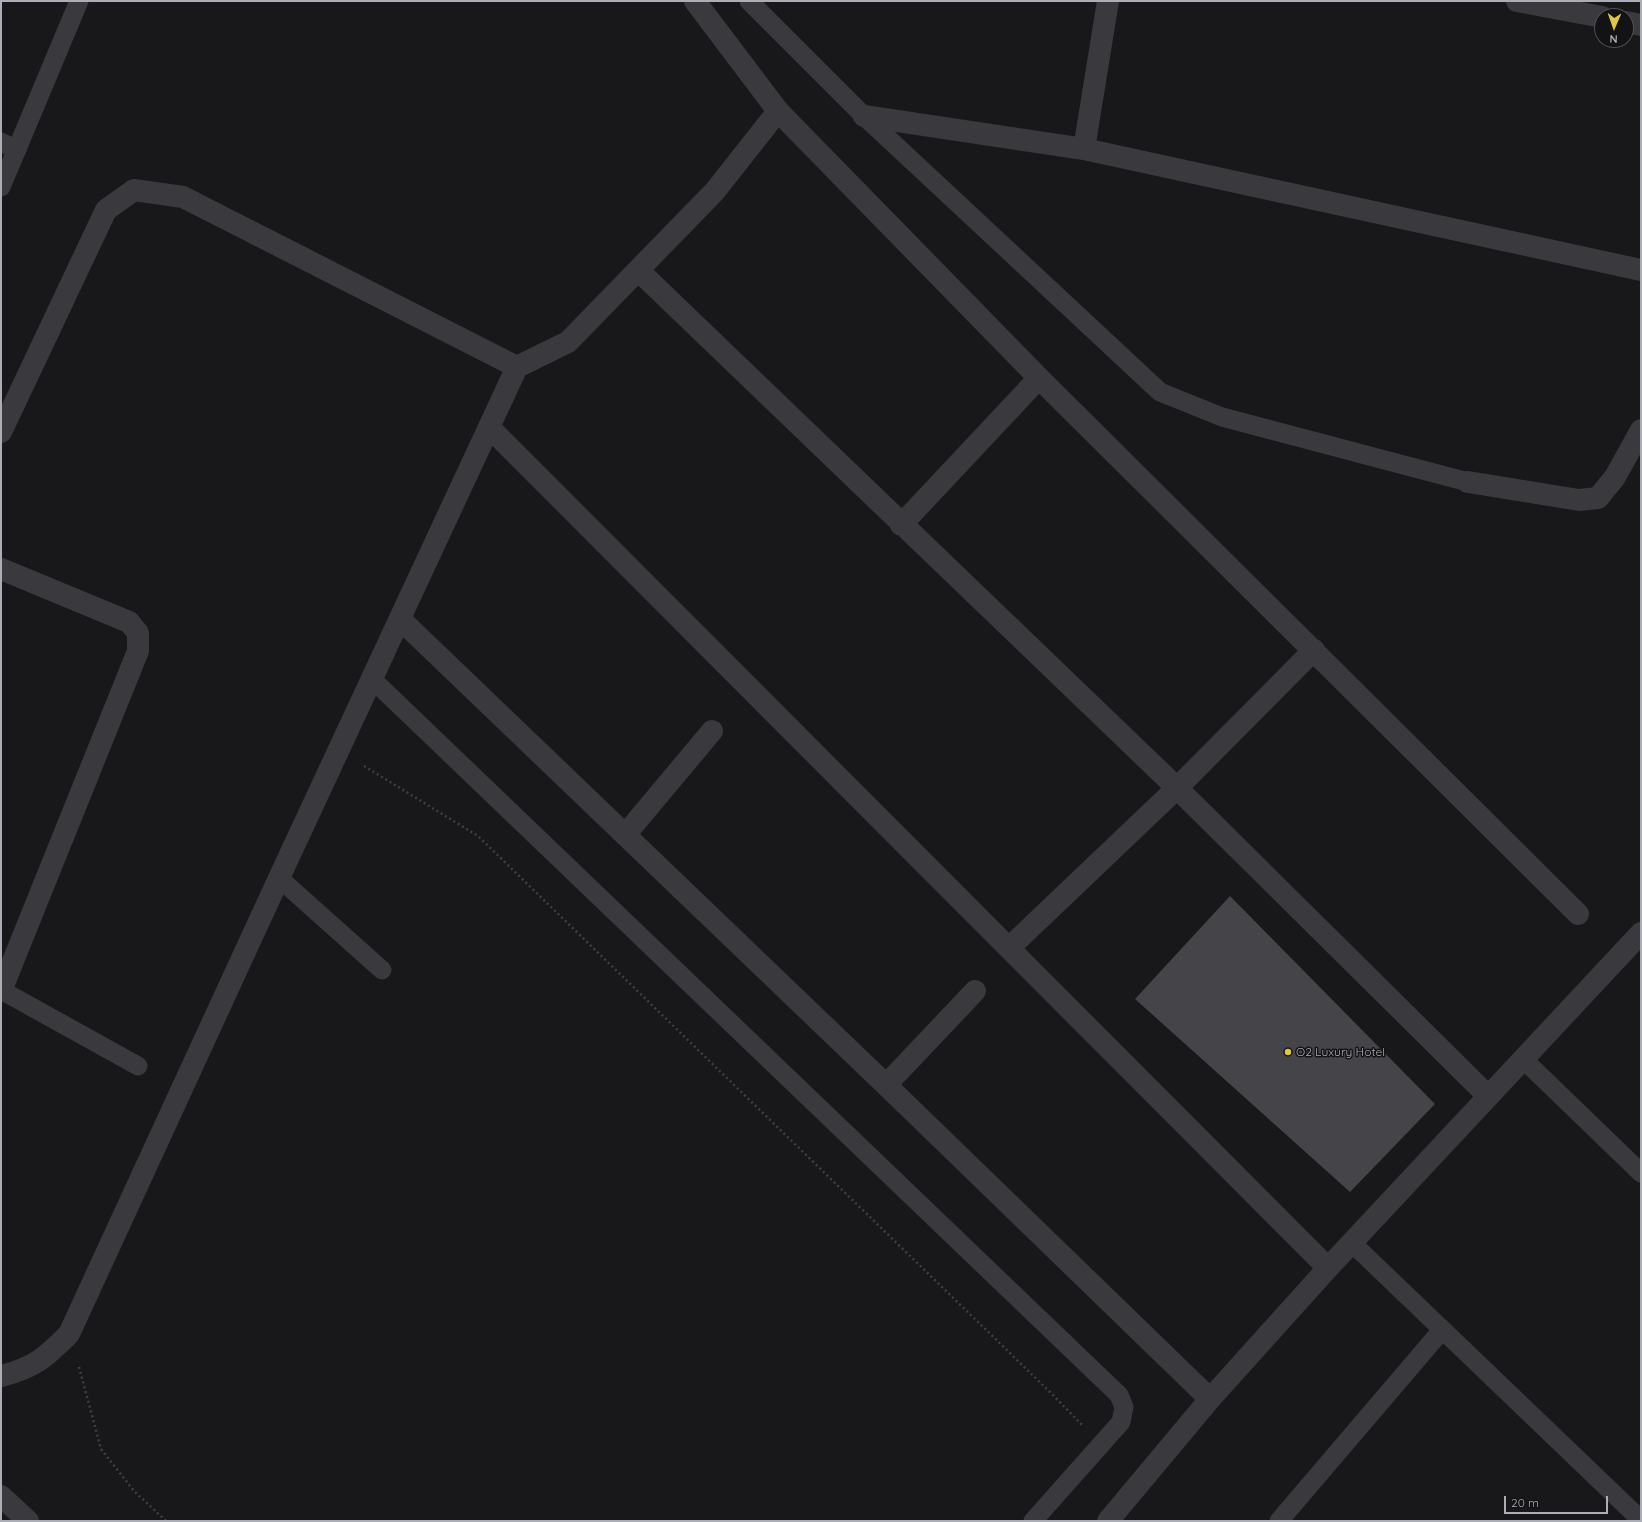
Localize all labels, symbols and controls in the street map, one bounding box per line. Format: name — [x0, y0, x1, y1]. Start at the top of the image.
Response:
north arrow — [1594, 8, 1634, 48]
text: N — [1609, 32, 1618, 46]
place label: O2 Luxury Hotel — [1296, 1045, 1385, 1059]
marker: O2 Luxury Hotel — [1283, 1047, 1293, 1057]
scale bar — [1506, 1488, 1610, 1514]
text: 20 m — [1511, 1495, 1539, 1510]

